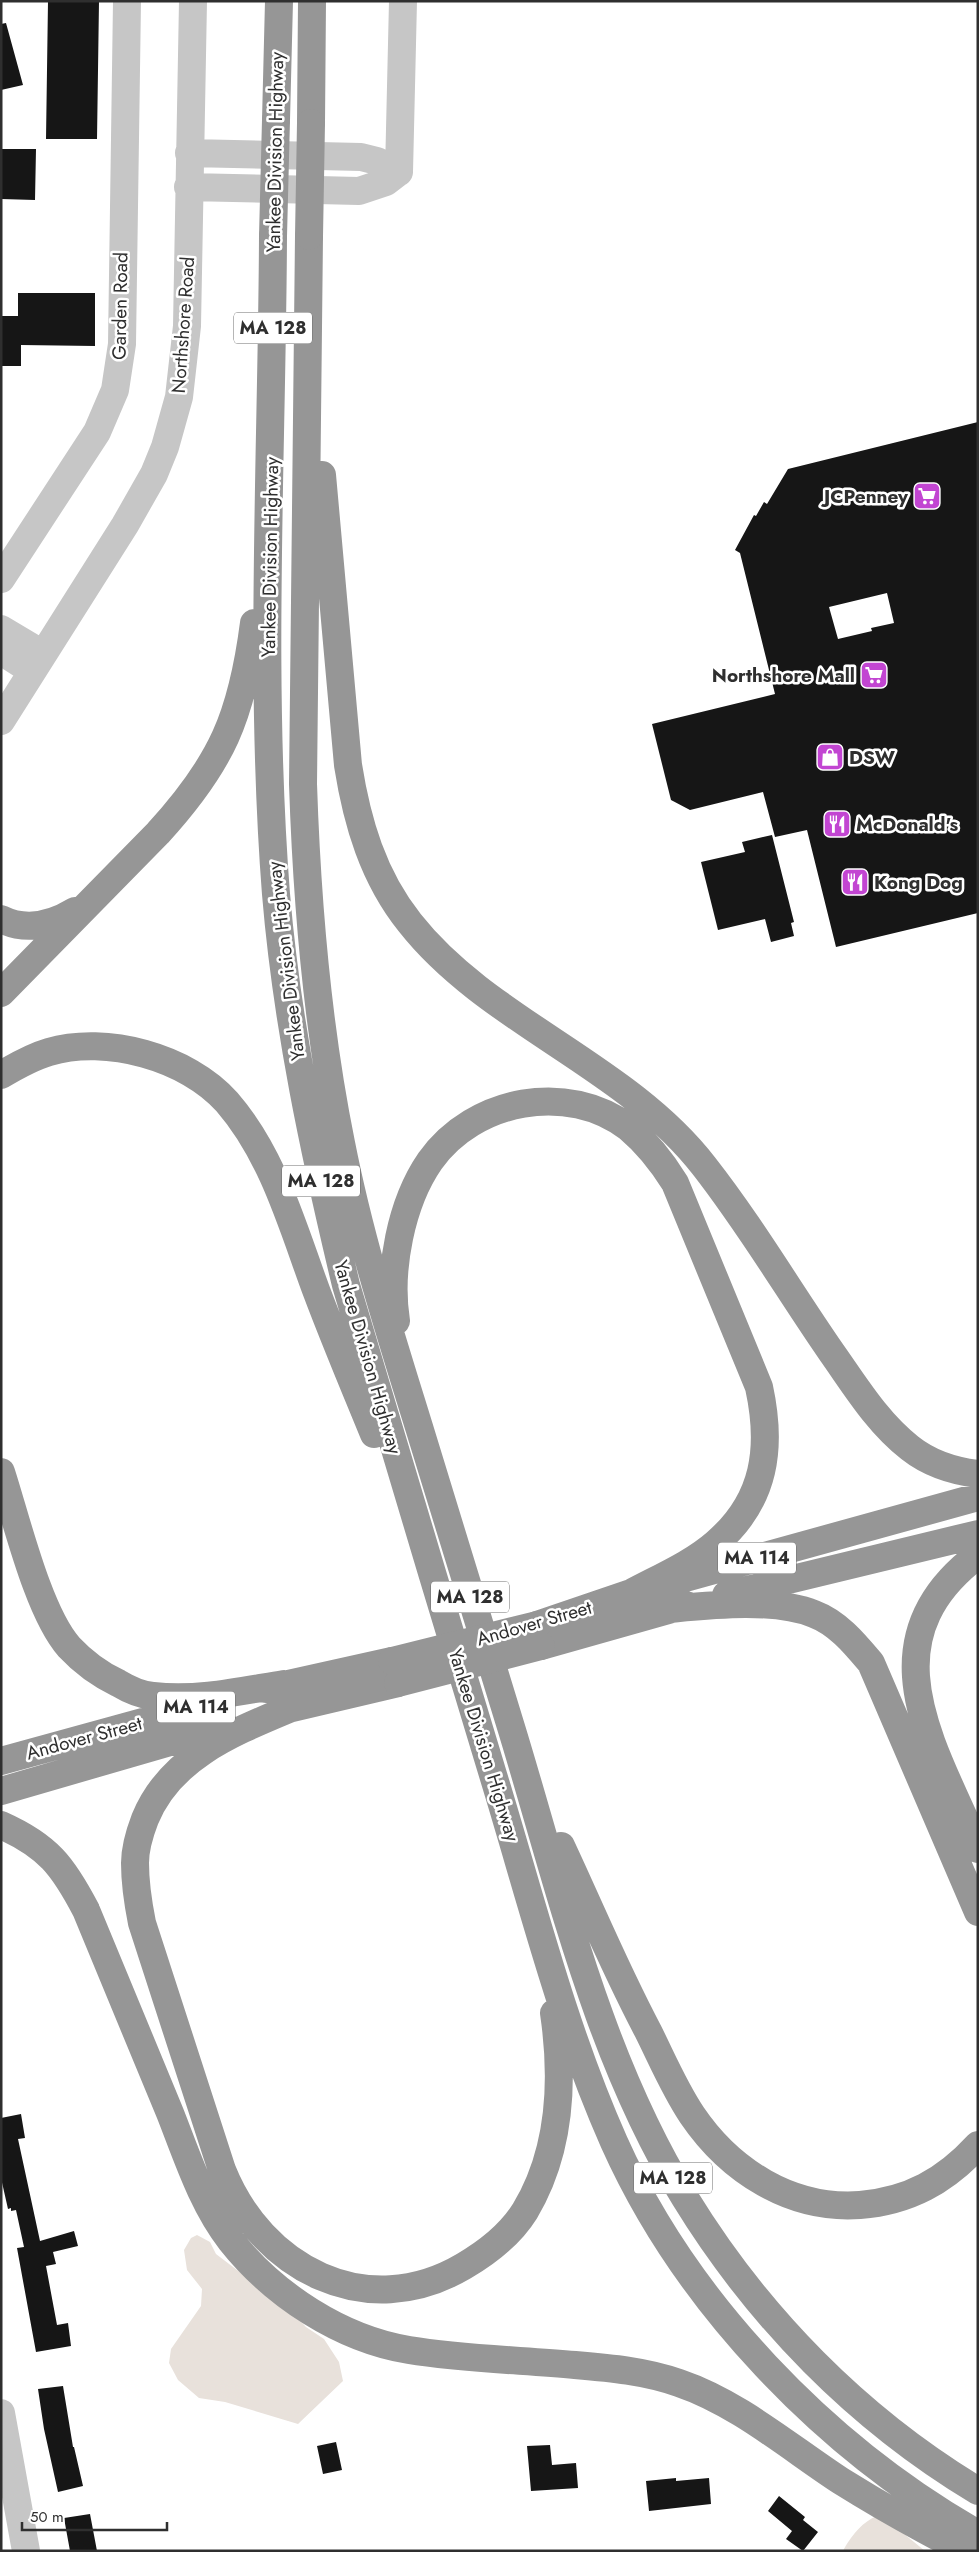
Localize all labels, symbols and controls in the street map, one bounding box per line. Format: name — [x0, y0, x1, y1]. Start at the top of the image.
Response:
street label: Yankee Division Highway — [260, 51, 290, 253]
street label: Garden Road — [106, 252, 134, 360]
street label: Northshore Road — [165, 256, 201, 394]
road number: MA 128 — [234, 312, 312, 343]
street label: Yankee Division Highway — [255, 456, 285, 658]
supermarket icon: JCPenney — [912, 481, 942, 511]
place label: JCPenney — [820, 483, 909, 510]
supermarket icon: Northshore Mall — [859, 660, 889, 690]
place label: Northshore Mall — [712, 662, 855, 689]
shop icon: DSW — [815, 742, 845, 772]
place label: DSW — [849, 744, 896, 771]
restaurant icon: McDonald's — [822, 809, 852, 839]
place label: McDonald's — [856, 811, 958, 838]
street label: Yankee Division Highway — [260, 859, 312, 1062]
restaurant icon: Kong Dog — [840, 867, 870, 897]
place label: Kong Dog — [874, 869, 963, 896]
road number: MA 128 — [282, 1166, 360, 1196]
street label: Yankee Division Highway — [327, 1257, 409, 1458]
road number: MA 114 — [718, 1542, 796, 1574]
road number: MA 128 — [431, 1581, 509, 1612]
street label: Andover Street — [473, 1594, 595, 1652]
street label: Yankee Division Highway — [442, 1645, 526, 1845]
road number: MA 114 — [157, 1691, 235, 1722]
street label: Andover Street — [23, 1709, 145, 1766]
road number: MA 128 — [634, 2162, 712, 2194]
scale bar — [22, 2500, 168, 2532]
text: 50 m — [30, 2506, 64, 2528]

